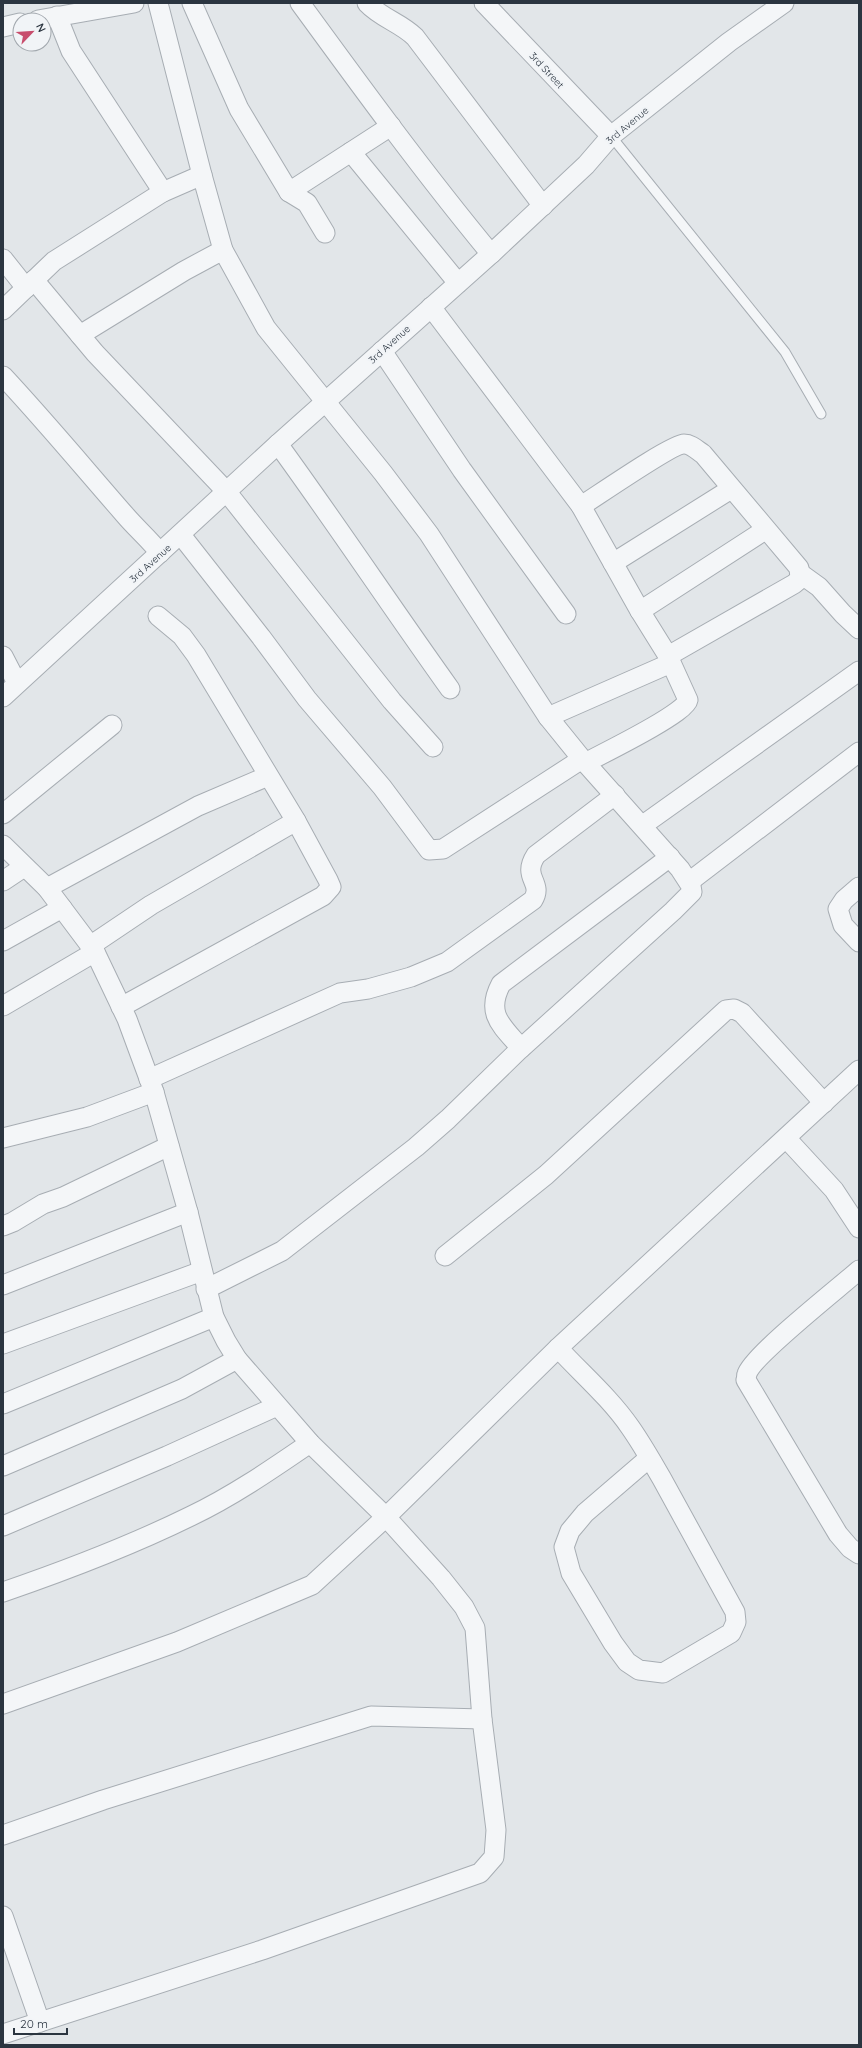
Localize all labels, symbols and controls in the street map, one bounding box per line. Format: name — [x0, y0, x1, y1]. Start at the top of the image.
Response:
north arrow — [12, 12, 52, 52]
text: N — [33, 21, 49, 34]
street label: 3rd Street — [527, 49, 567, 92]
street label: 3rd Avenue — [603, 104, 652, 147]
street label: 3rd Avenue — [366, 322, 413, 367]
street label: 3rd Avenue — [127, 541, 174, 586]
scale bar — [14, 2010, 67, 2036]
text: 20 m — [20, 2016, 48, 2031]

